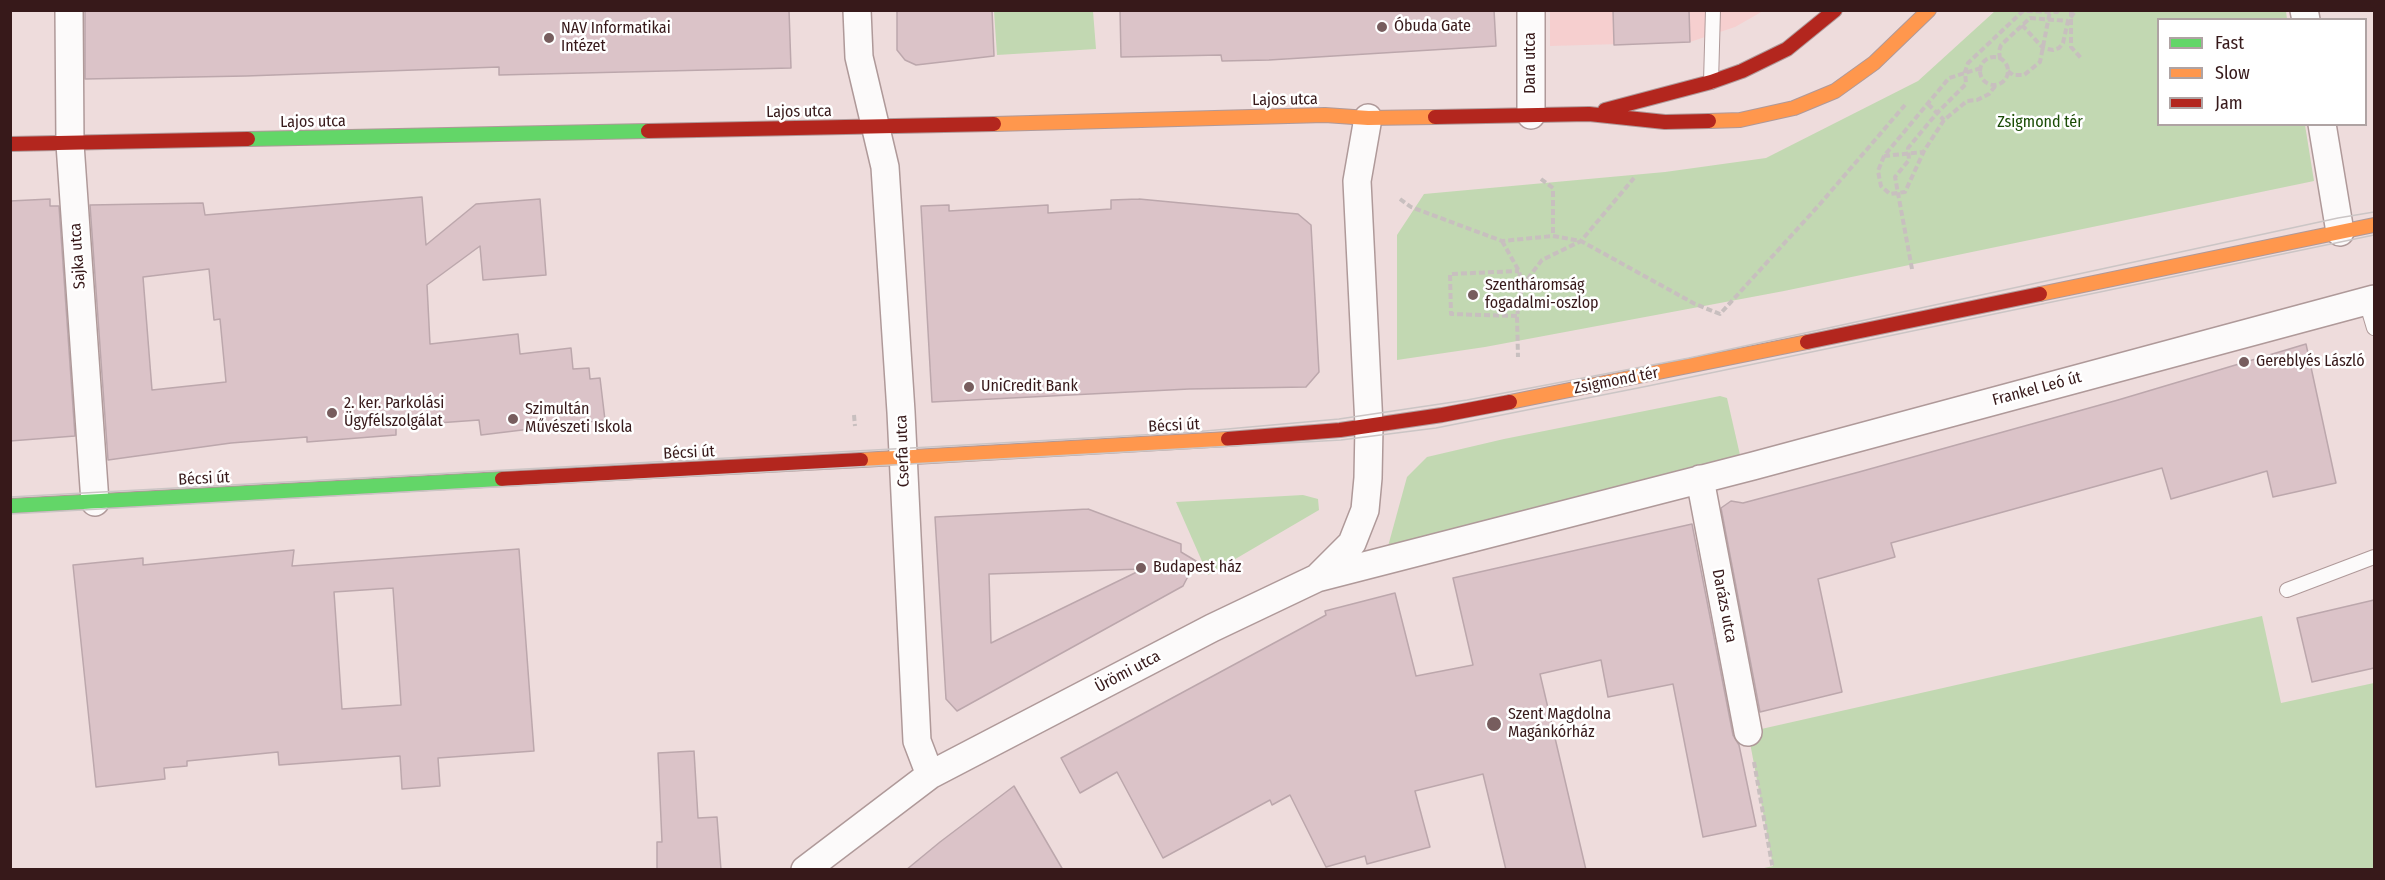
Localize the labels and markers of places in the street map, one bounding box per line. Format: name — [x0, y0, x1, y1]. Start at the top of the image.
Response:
place label: Óbuda Gate — [1394, 17, 1471, 37]
place label: NAV Informatikai Intézet — [561, 19, 671, 57]
marker: Óbuda Gate — [1375, 20, 1389, 34]
marker: NAV Informatikai Intézet — [542, 31, 556, 45]
place label: Szentháromság fogadalmi-oszlop — [1485, 276, 1599, 314]
marker: Szentháromság fogadalmi-oszlop — [1466, 288, 1480, 302]
place label: Gereblyés László — [2256, 352, 2365, 372]
marker: Gereblyés László — [2237, 355, 2251, 369]
place label: UniCredit Bank — [981, 377, 1078, 397]
marker: UniCredit Bank — [962, 380, 976, 394]
place label: 2. ker. Parkolási Ügyfélszolgálat — [344, 394, 444, 432]
place label: Szimultán Művészeti Iskola — [525, 400, 632, 438]
marker: 2. ker. Parkolási Ügyfélszolgálat — [325, 406, 339, 420]
marker: Szimultán Művészeti Iskola — [506, 412, 520, 426]
place label: Budapest ház — [1153, 558, 1241, 578]
marker: Budapest ház — [1134, 561, 1148, 575]
place label: Szent Magdolna Magánkórház — [1508, 705, 1611, 743]
marker: Szent Magdolna Magánkórház — [1485, 715, 1503, 733]

